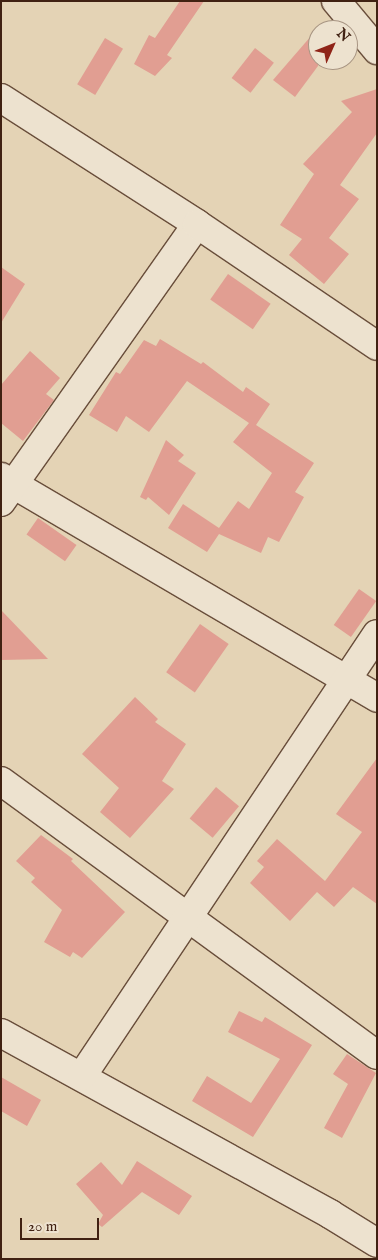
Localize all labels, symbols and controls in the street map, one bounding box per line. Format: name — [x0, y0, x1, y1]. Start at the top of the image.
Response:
north arrow — [308, 20, 358, 70]
text: N — [332, 25, 354, 46]
scale bar — [22, 1208, 101, 1240]
text: 20 m — [28, 1217, 57, 1236]

